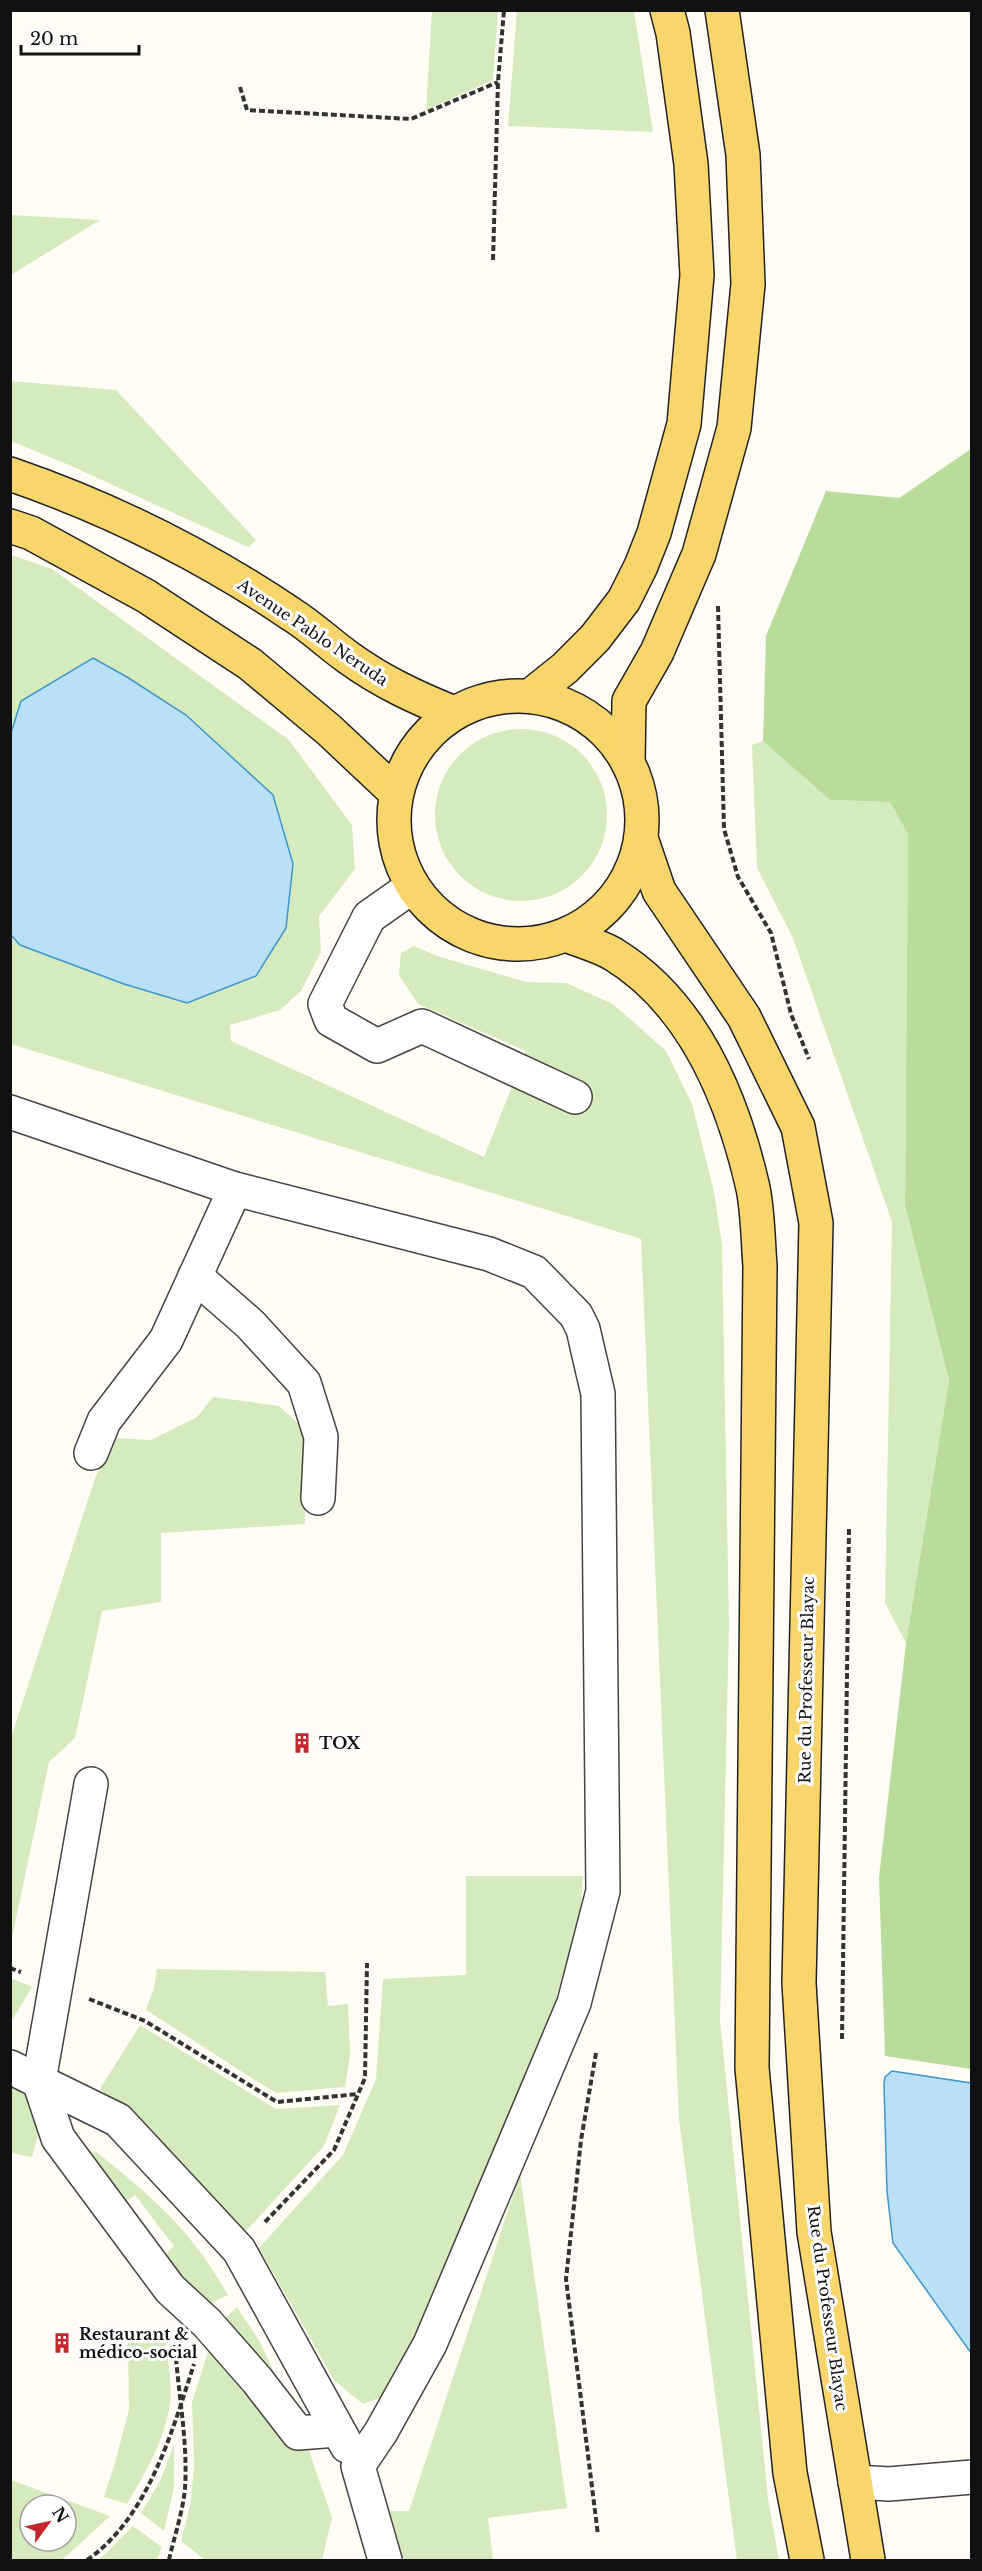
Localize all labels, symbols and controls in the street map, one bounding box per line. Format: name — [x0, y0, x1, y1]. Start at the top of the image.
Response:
scale bar — [21, 18, 140, 56]
text: 20 m — [30, 28, 78, 50]
street label: Avenue Pablo Neruda — [233, 574, 392, 690]
street label: Rue du Professeur Blayac — [794, 1576, 818, 1784]
building icon: TOX — [290, 1731, 314, 1755]
place label: TOX — [319, 1733, 361, 1753]
street label: Rue du Professeur Blayac — [804, 2204, 852, 2413]
place label: Restaurant & médico-social — [79, 2324, 198, 2362]
building icon: Restaurant & médico-social — [50, 2331, 74, 2355]
north arrow — [18, 2493, 78, 2553]
text: N — [48, 2503, 73, 2527]

